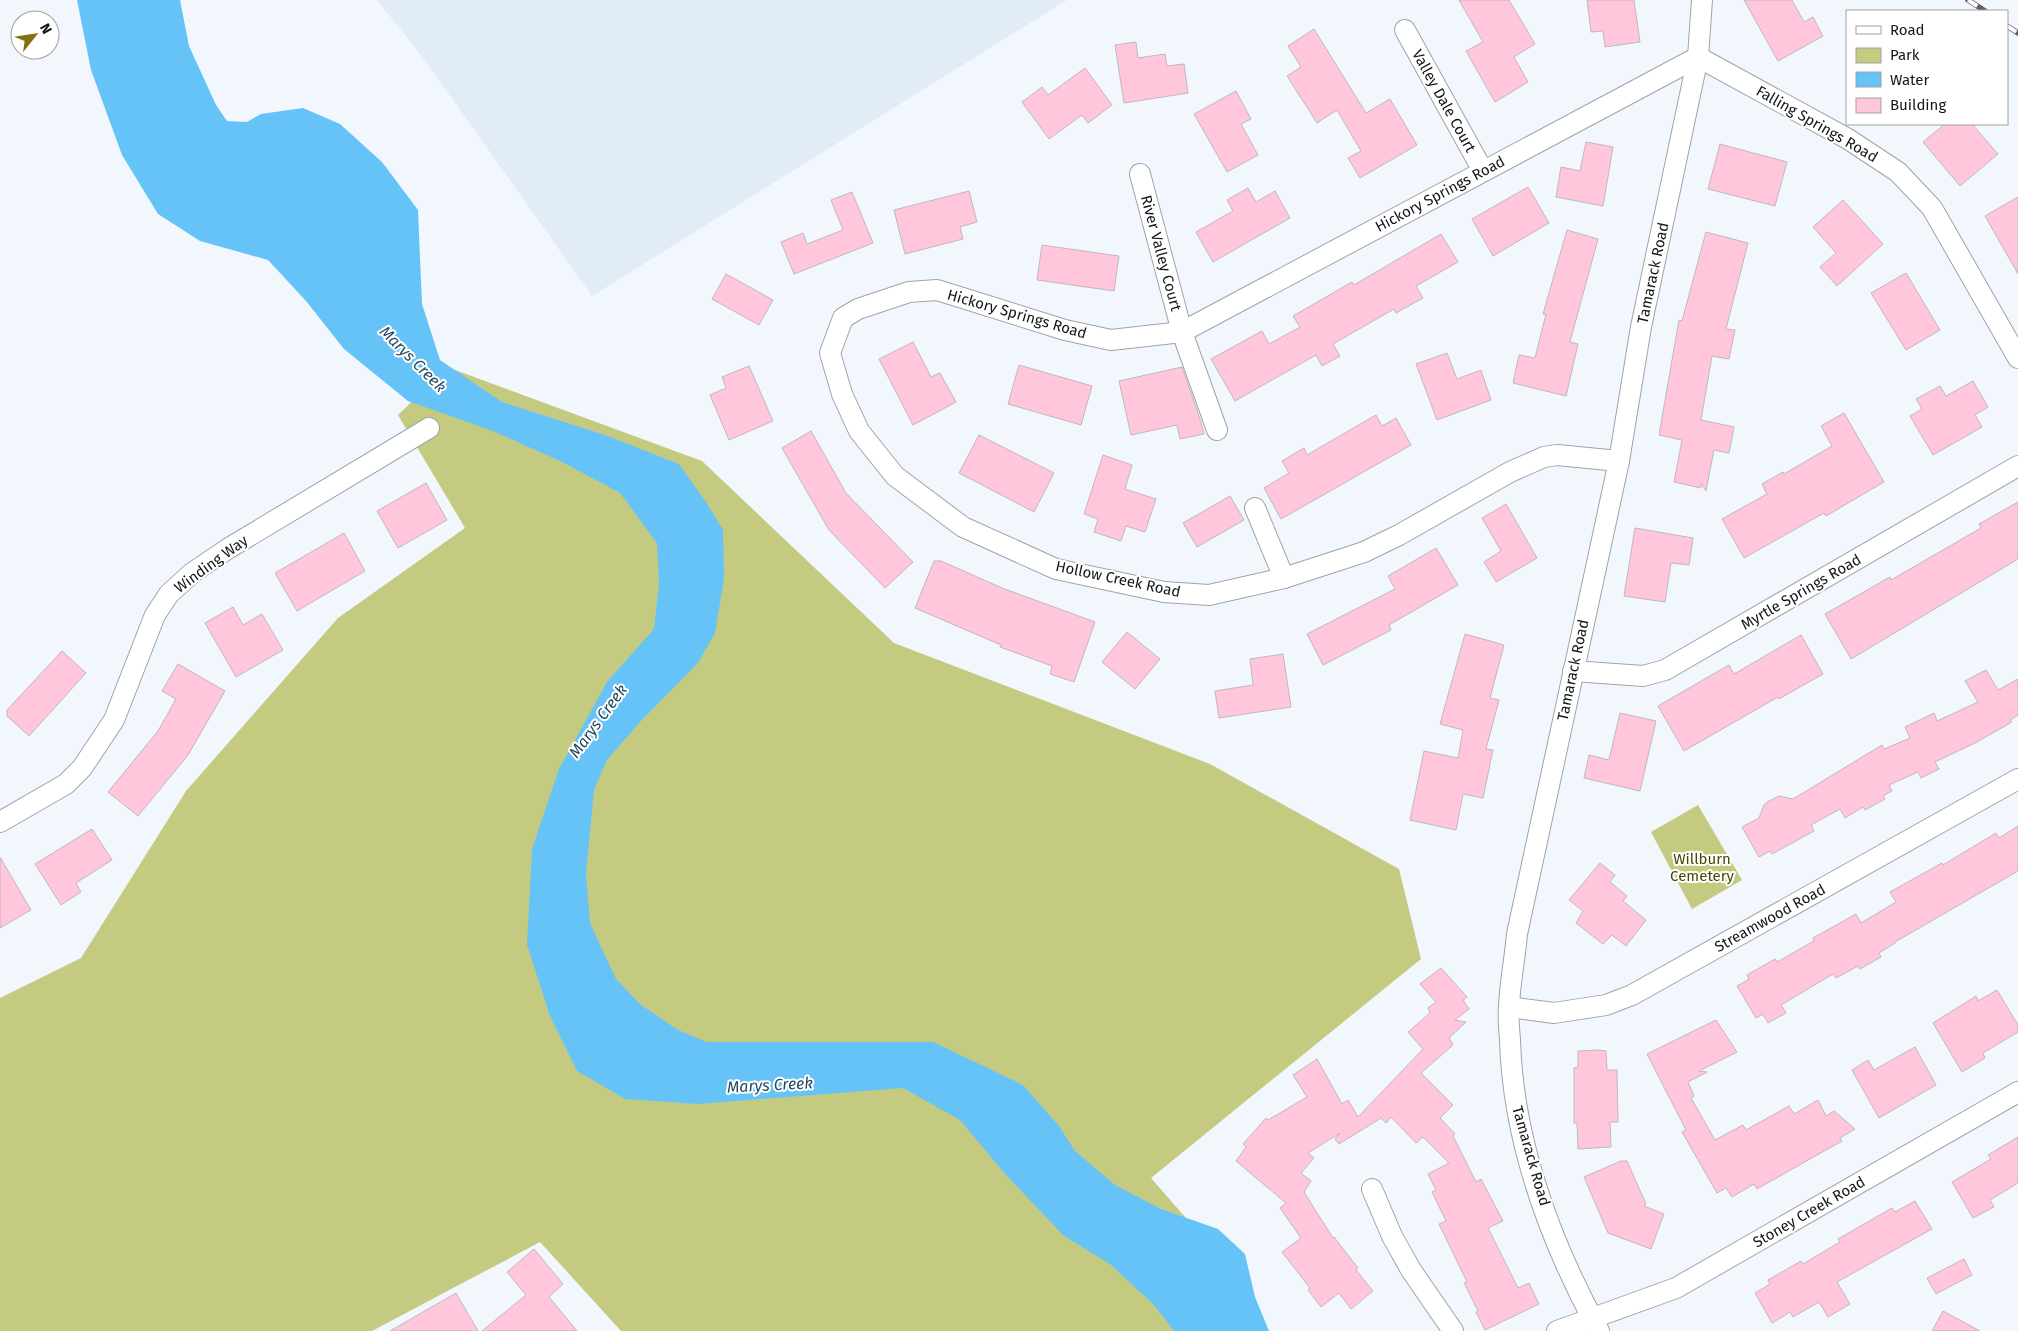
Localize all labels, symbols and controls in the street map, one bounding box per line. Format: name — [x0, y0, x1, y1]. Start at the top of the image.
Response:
north arrow — [10, 10, 60, 60]
legend — [1846, 10, 2008, 125]
text: N — [36, 20, 56, 37]
text: Road — [1890, 21, 1925, 39]
street label: Valley Dale Court — [1408, 46, 1480, 156]
text: Park — [1890, 46, 1920, 64]
text: Water — [1890, 71, 1929, 89]
street label: Falling Springs Road — [1753, 82, 1881, 166]
text: Building — [1890, 96, 1946, 114]
street label: Hickory Springs Road — [1372, 152, 1508, 236]
street label: River Valley Court — [1137, 193, 1185, 314]
street label: Tamarack Road — [1633, 221, 1673, 325]
street label: Hickory Springs Road — [945, 285, 1089, 343]
water label: Marys Creek — [376, 322, 450, 396]
street label: Winding Way — [171, 531, 252, 597]
street label: Myrtle Springs Road — [1738, 550, 1864, 634]
street label: Hollow Creek Road — [1054, 557, 1182, 601]
street label: Tamarack Road — [1553, 618, 1593, 722]
water label: Marys Creek — [565, 680, 631, 761]
park label: Willburn Cemetery — [1670, 850, 1735, 885]
street label: Streamwood Road — [1712, 880, 1828, 956]
water label: Marys Creek — [726, 1073, 814, 1097]
street label: Tamarack Road — [1508, 1104, 1554, 1208]
street label: Stoney Creek Road — [1750, 1173, 1868, 1251]

